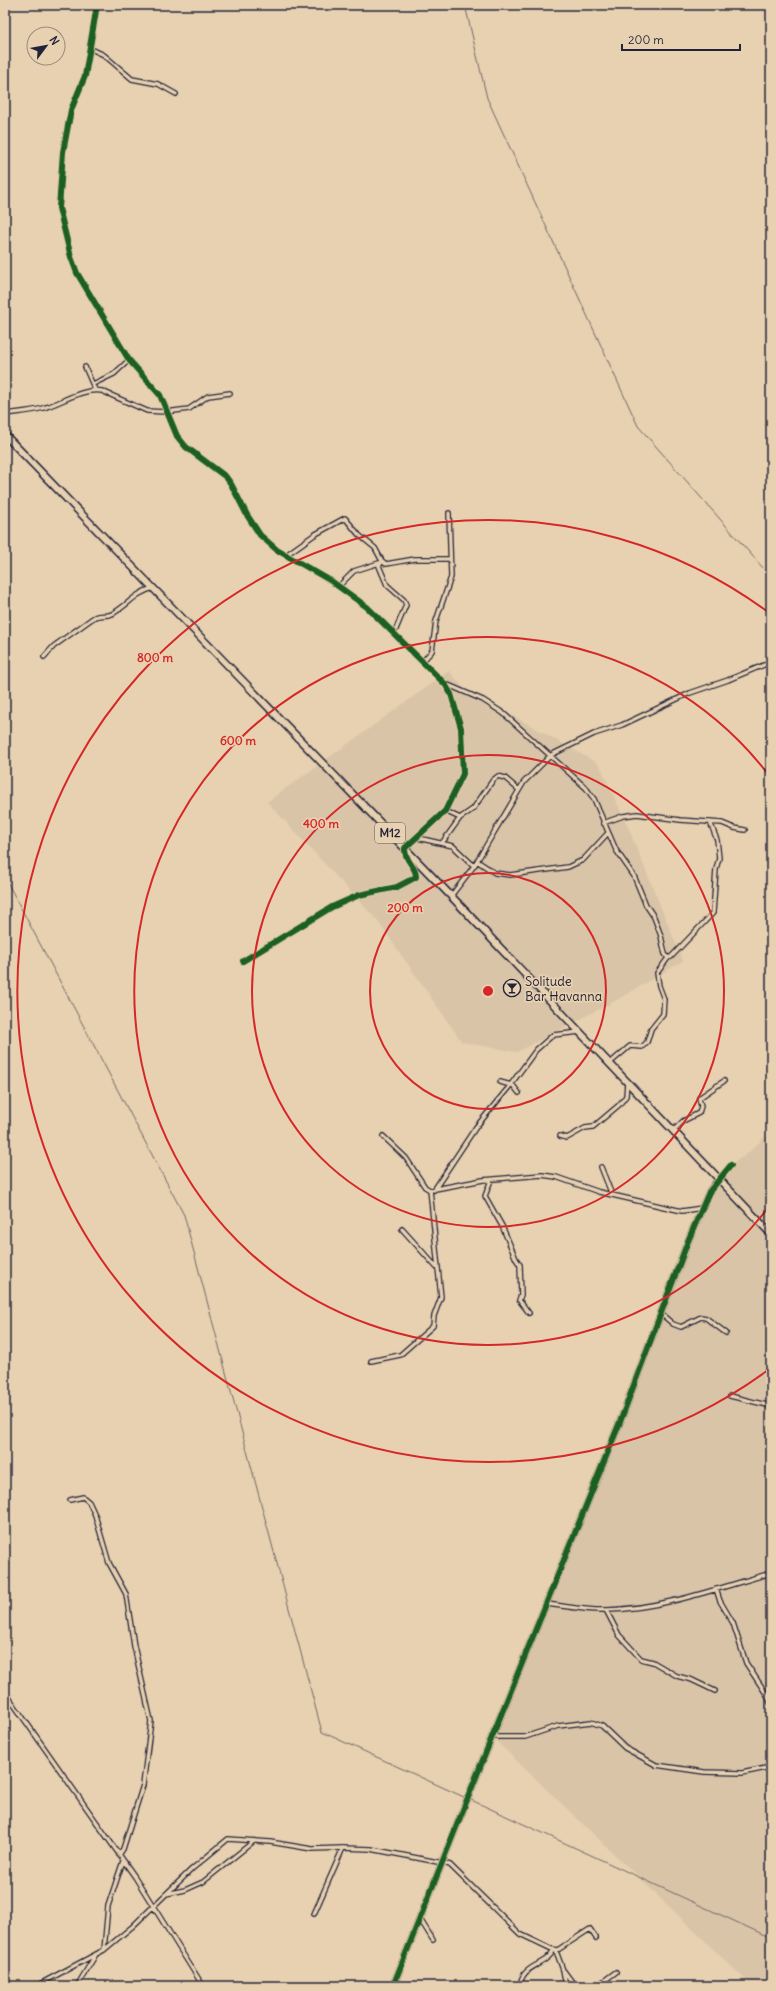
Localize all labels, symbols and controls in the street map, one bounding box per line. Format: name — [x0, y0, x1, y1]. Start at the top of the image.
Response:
north arrow — [26, 26, 66, 66]
scale bar — [622, 26, 740, 52]
text: 200 m — [628, 32, 664, 47]
text: N — [47, 34, 62, 48]
text: 800 m — [137, 650, 174, 665]
text: 600 m — [220, 733, 257, 748]
text: 400 m — [303, 816, 340, 831]
road number: M12 — [375, 823, 405, 843]
text: 200 m — [387, 900, 423, 915]
place label: Solitude Bar Havanna — [525, 973, 602, 1005]
bar icon: Solitude Bar Havanna — [502, 978, 522, 998]
centre of rings — [481, 984, 495, 998]

